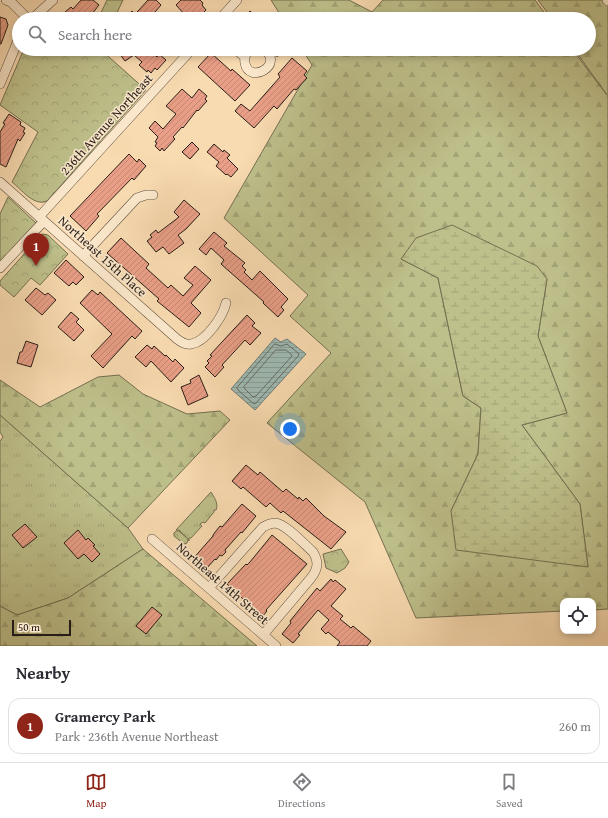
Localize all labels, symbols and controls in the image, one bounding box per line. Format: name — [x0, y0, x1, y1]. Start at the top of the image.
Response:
search box — [12, 12, 596, 56]
icon: search — [26, 23, 48, 45]
text: Search here — [58, 24, 132, 45]
street label: 236th Avenue Northeast — [56, 69, 157, 179]
street label: Northeast 15th Place — [54, 211, 151, 301]
pin: 1 — [23, 233, 49, 266]
your location — [280, 419, 300, 439]
street label: Northeast 14th Street — [172, 538, 274, 629]
map controls — [560, 598, 596, 634]
button: locate — [560, 598, 596, 634]
scale bar — [12, 618, 71, 637]
text: 50 m — [18, 619, 40, 635]
text: Nearby — [16, 660, 70, 685]
text: Gramercy Park — [55, 706, 155, 727]
text: 1 — [27, 717, 33, 736]
text: 260 m — [559, 717, 591, 736]
text: Park · 236th Avenue Northeast — [55, 727, 219, 746]
tab: Map — [85, 771, 107, 811]
tab: Directions — [278, 771, 325, 811]
tab: Saved — [496, 771, 523, 811]

